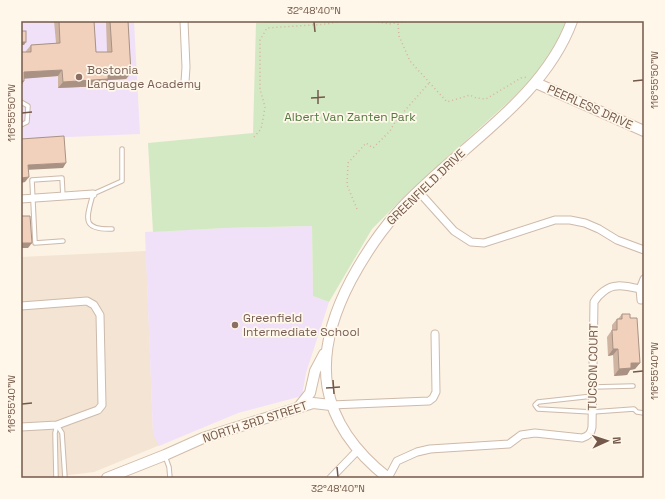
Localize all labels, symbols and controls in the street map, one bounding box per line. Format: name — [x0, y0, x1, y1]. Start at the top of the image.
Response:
text: 32°48'40"N — [287, 4, 341, 17]
text: 116°55'50"W — [648, 51, 661, 109]
place label: Bostonia Language Academy — [87, 62, 201, 92]
marker: Bostonia Language Academy — [74, 72, 84, 82]
street label: PEERLESS DRIVE — [545, 81, 636, 133]
text: 116°55'50"W — [5, 84, 18, 142]
park label: Albert Van Zanten Park — [284, 109, 416, 125]
street label: GREENFIELD DRIVE — [383, 145, 469, 229]
place label: Greenfield Intermediate School — [243, 310, 360, 340]
marker: Greenfield Intermediate School — [230, 320, 240, 330]
street label: TUCSON COURT — [584, 323, 602, 411]
text: 116°55'40"W — [648, 342, 661, 400]
text: 116°55'40"W — [5, 375, 18, 433]
street label: NORTH 3RD STREET — [200, 397, 310, 447]
north arrow — [587, 421, 627, 461]
text: N — [610, 436, 624, 445]
text: 32°48'40"N — [311, 482, 365, 495]

